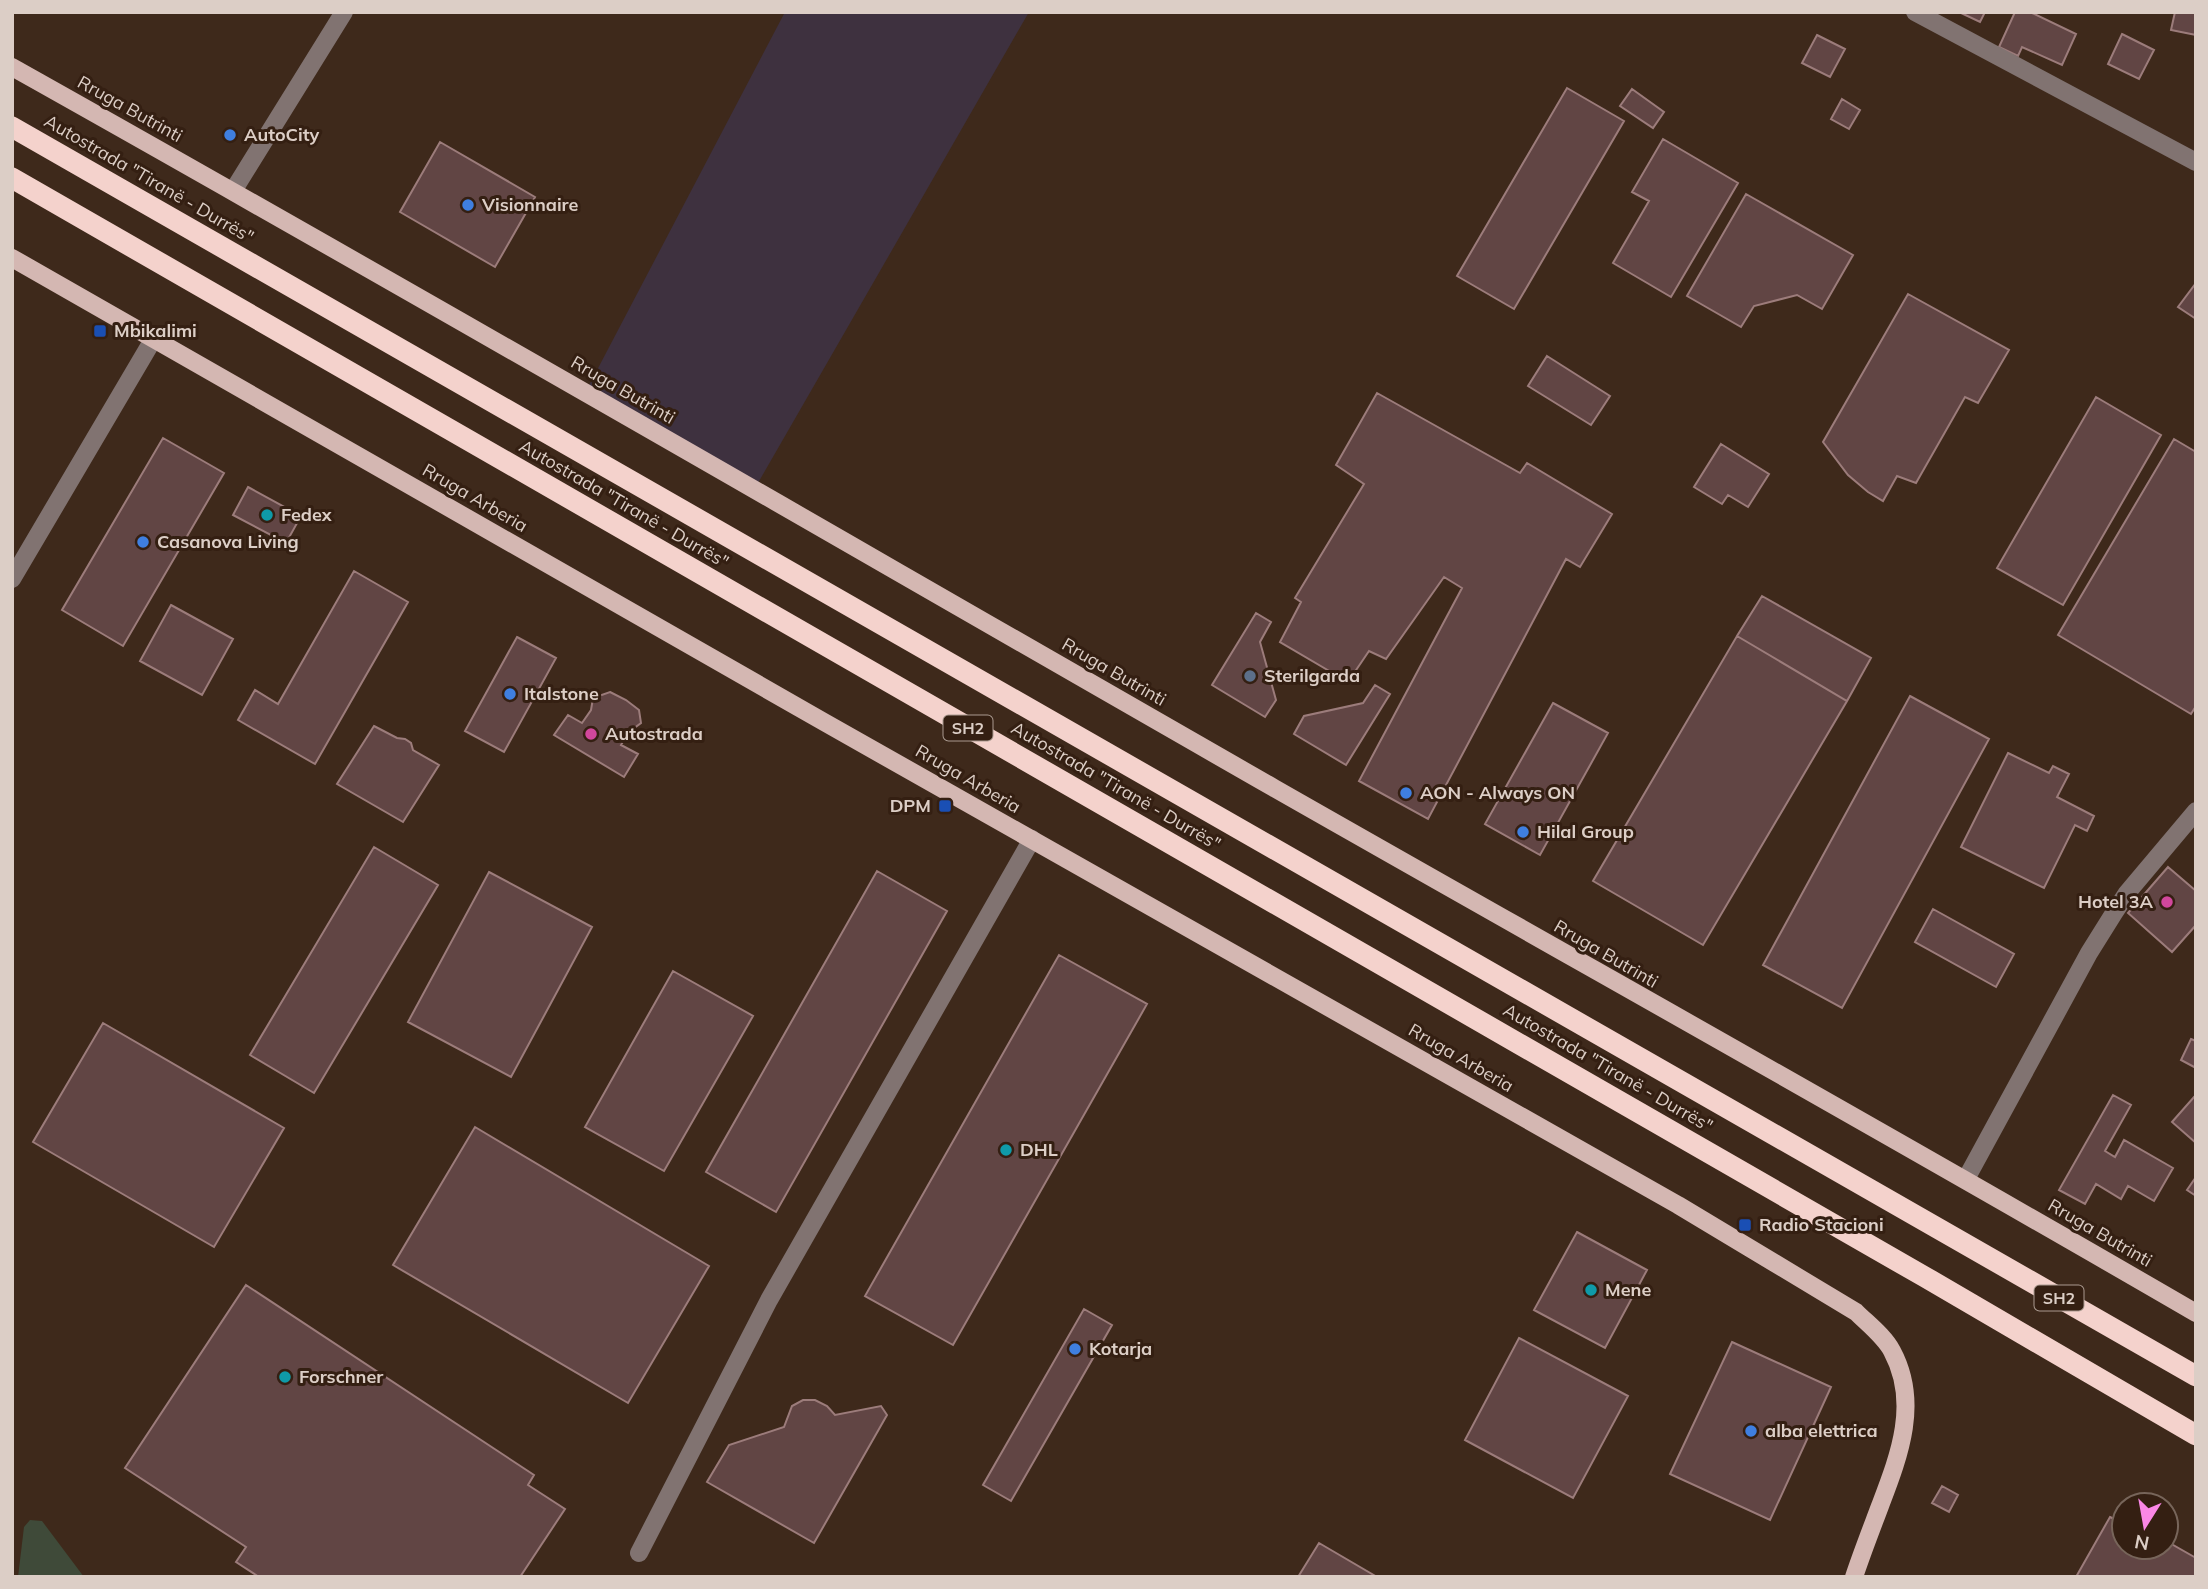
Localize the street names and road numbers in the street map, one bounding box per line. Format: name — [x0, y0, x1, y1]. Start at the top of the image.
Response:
street label: Rruga Butrinti — [74, 70, 187, 147]
street label: Autostrada "Tiranë - Durrës" — [40, 109, 258, 248]
street label: Rruga Butrinti — [567, 350, 679, 429]
street label: Autostrada "Tiranë - Durrës" — [515, 434, 733, 573]
street label: Rruga Arberia — [419, 458, 532, 537]
street label: Rruga Butrinti — [1058, 632, 1170, 711]
road number: SH2 — [944, 716, 992, 740]
street label: Autostrada "Tiranë - Durrës" — [1007, 716, 1225, 855]
street label: Rruga Arberia — [912, 739, 1025, 818]
street label: Rruga Butrinti — [1550, 914, 1662, 993]
street label: Autostrada "Tiranë - Durrës" — [1499, 998, 1717, 1137]
street label: Rruga Arberia — [1405, 1018, 1518, 1097]
street label: Rruga Butrinti — [2044, 1193, 2156, 1272]
road number: SH2 — [2035, 1286, 2084, 1310]

